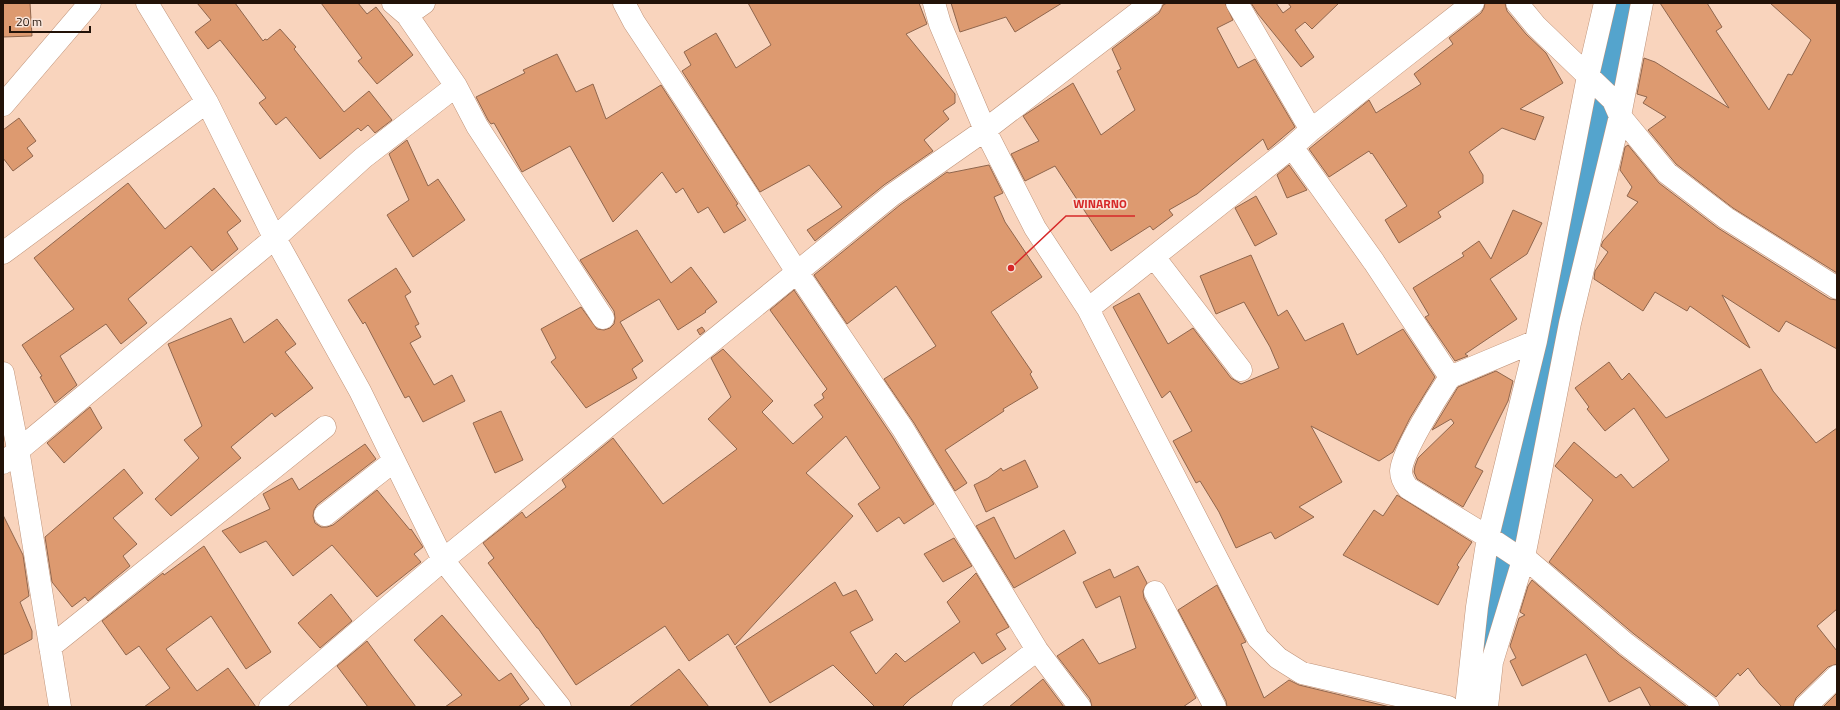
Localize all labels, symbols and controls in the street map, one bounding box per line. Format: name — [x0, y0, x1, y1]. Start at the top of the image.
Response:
scale bar — [10, 8, 90, 34]
text: 20 m — [16, 12, 42, 31]
callout: WINARNO — [1066, 192, 1135, 216]
text: WINARNO — [1073, 194, 1127, 213]

